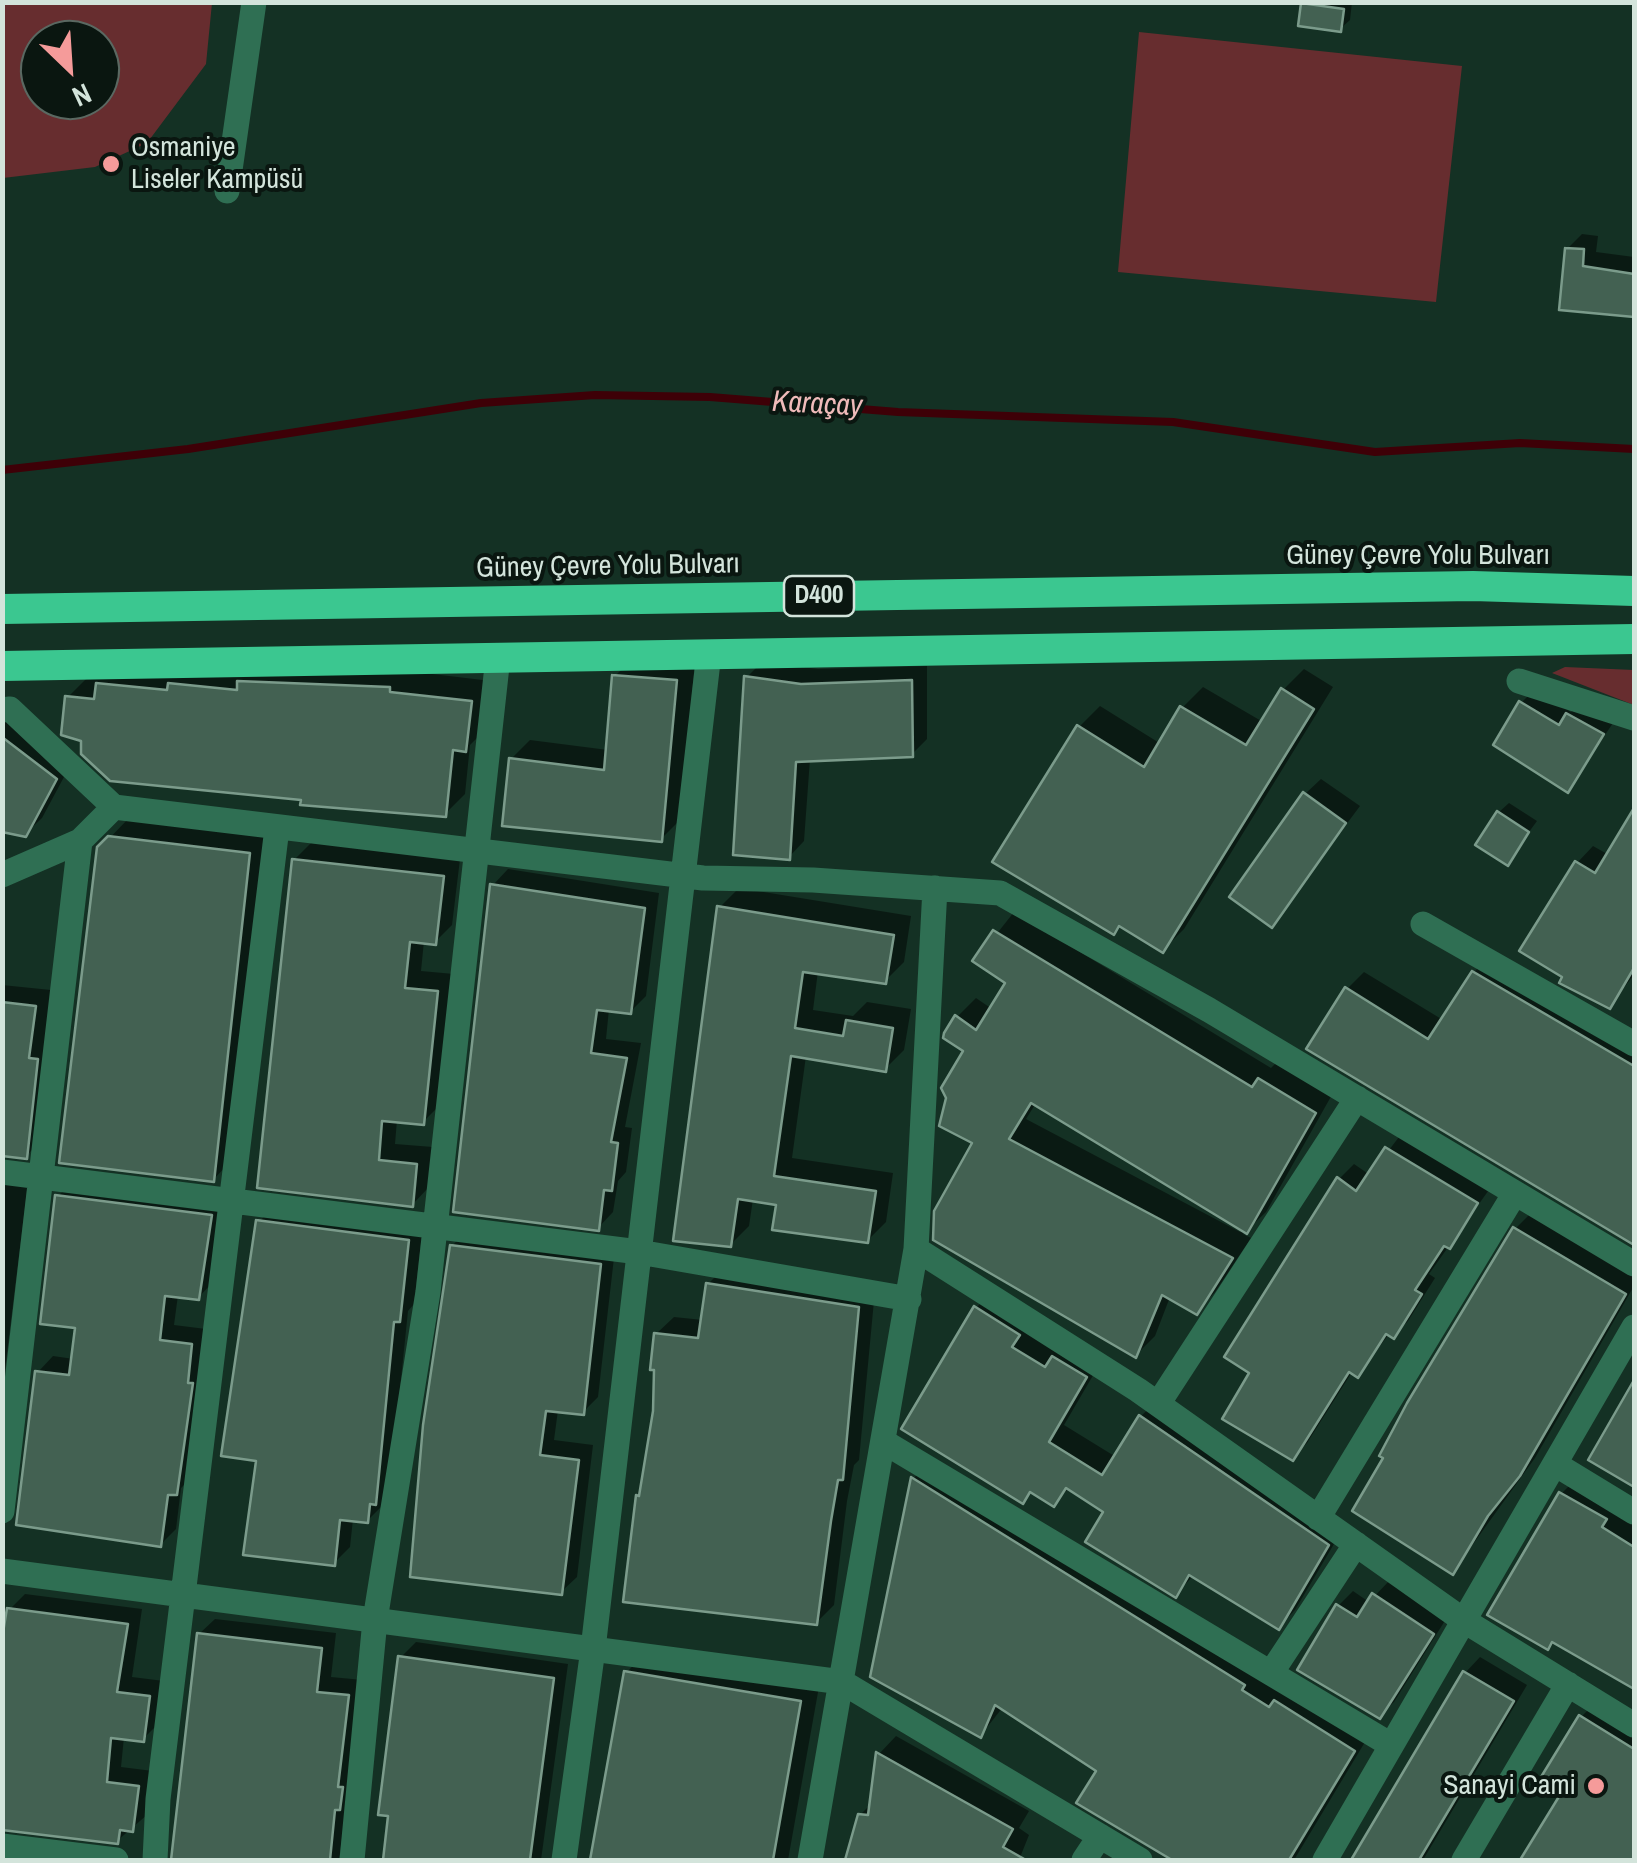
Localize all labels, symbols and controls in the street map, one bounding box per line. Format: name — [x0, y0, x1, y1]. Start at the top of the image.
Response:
north arrow — [20, 20, 120, 120]
text: N — [66, 75, 97, 116]
place label: Osmaniye Liseler Kampüsü — [131, 131, 303, 197]
marker: Osmaniye Liseler Kampüsü — [100, 153, 122, 175]
water label: Karaçay — [771, 385, 863, 425]
street label: Güney Çevre Yolu Bulvarı — [1286, 539, 1550, 573]
street label: Güney Çevre Yolu Bulvarı — [476, 548, 740, 586]
road number: D400 — [784, 576, 854, 616]
place label: Sanayi Cami — [1443, 1769, 1576, 1803]
marker: Sanayi Cami — [1585, 1775, 1607, 1797]

